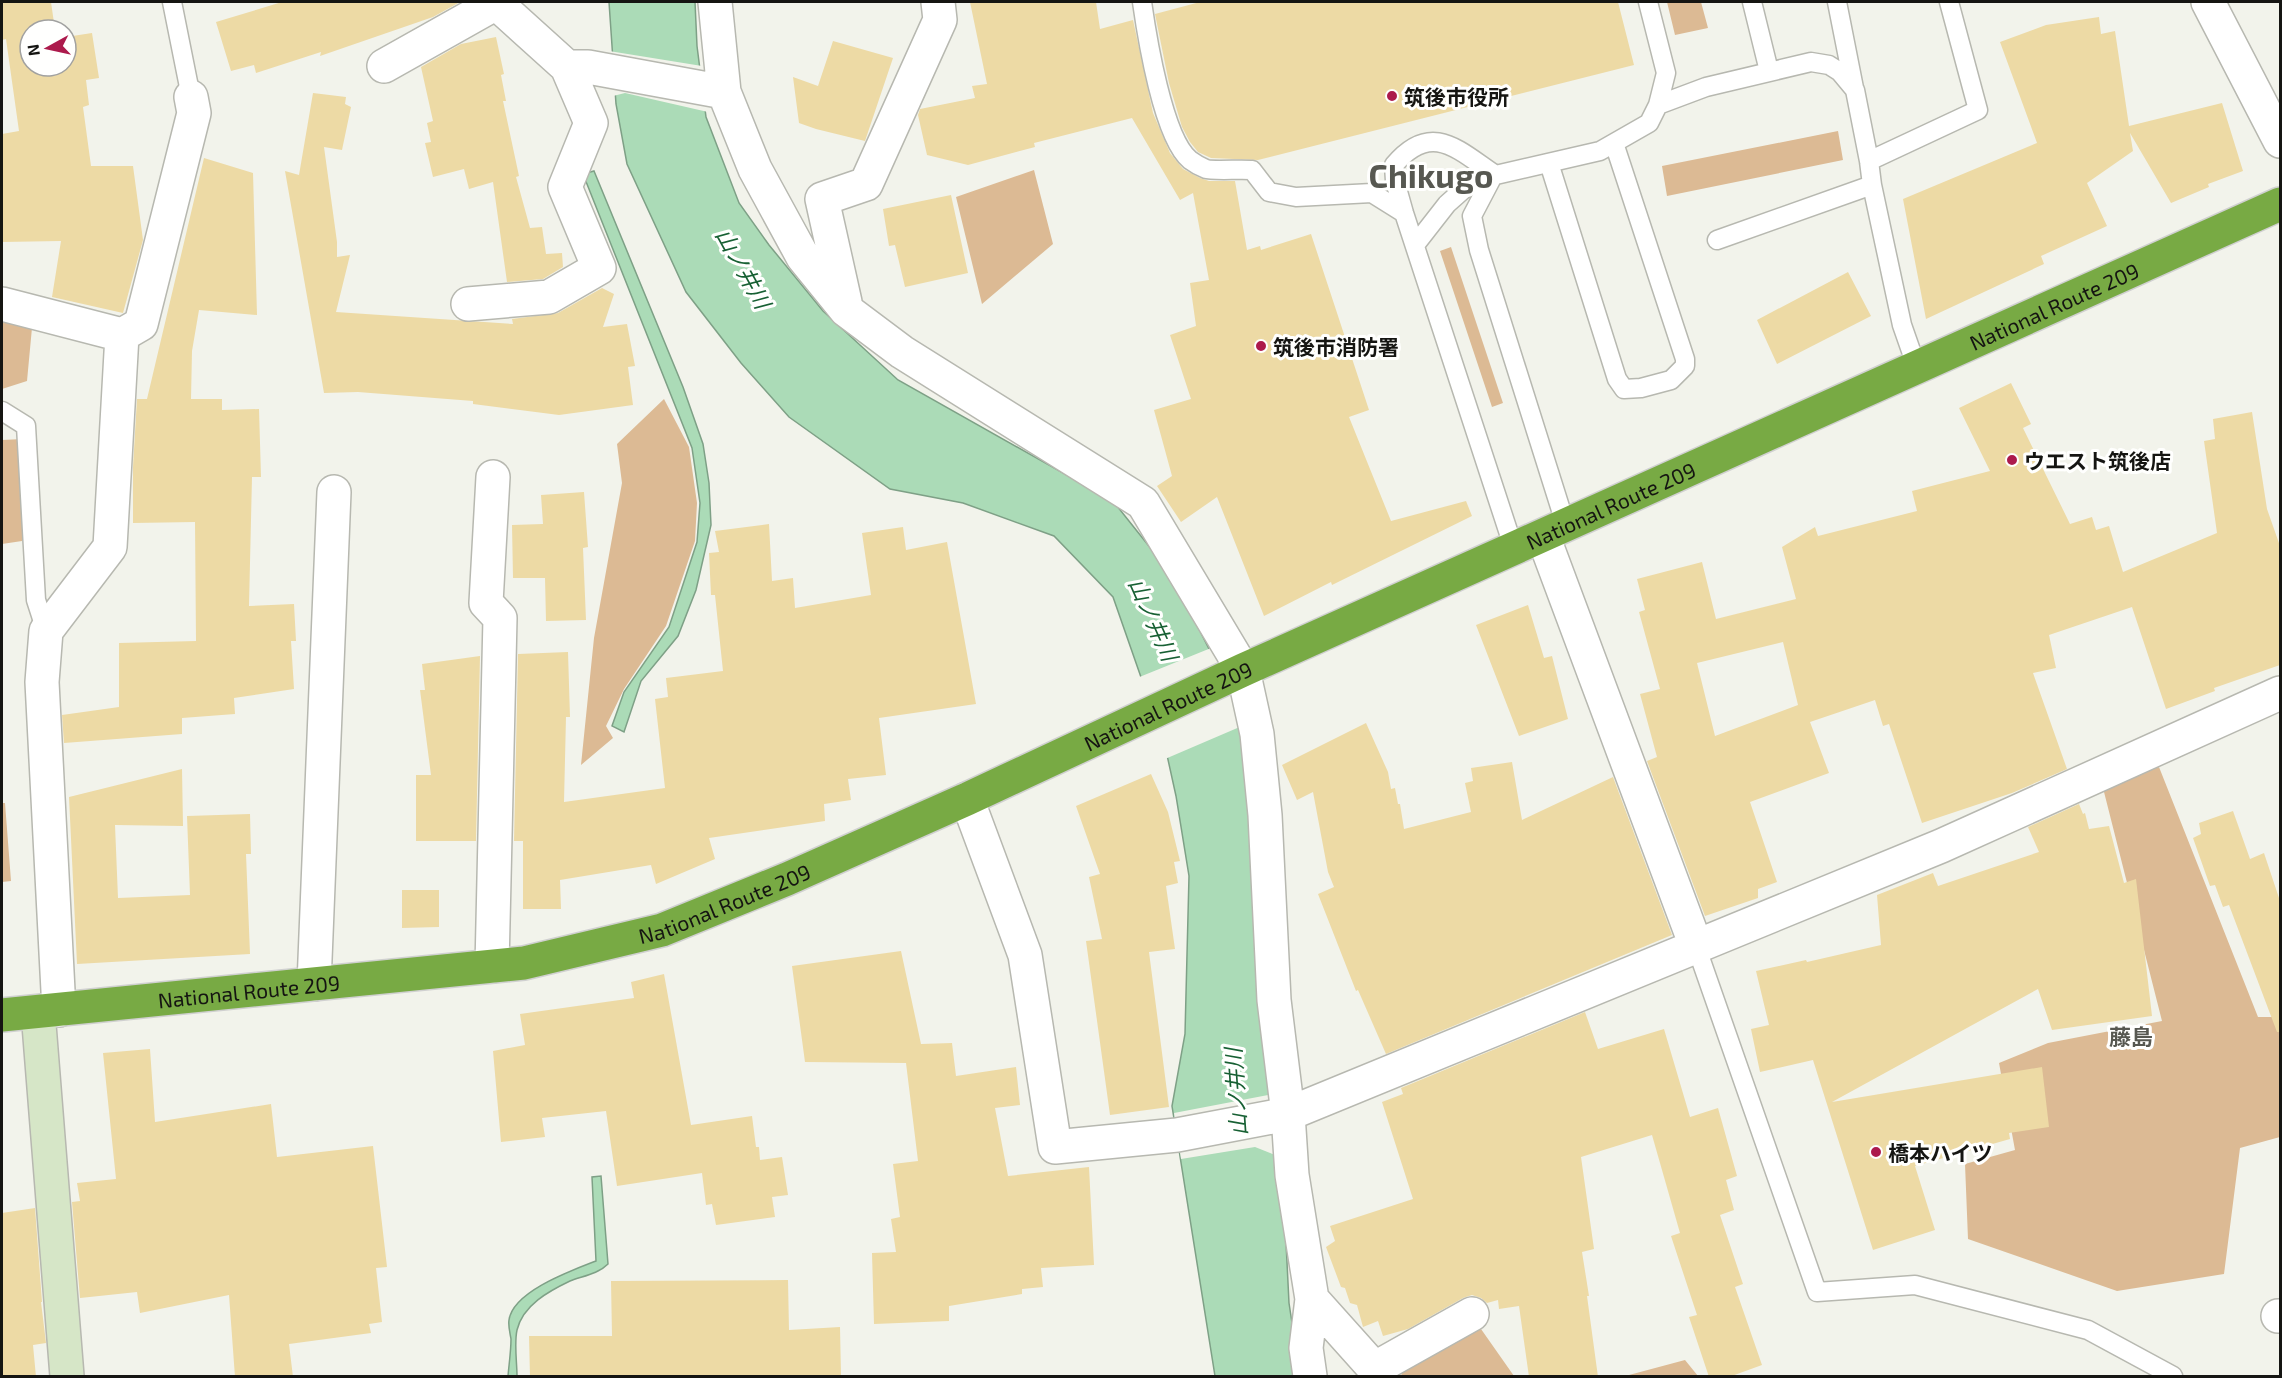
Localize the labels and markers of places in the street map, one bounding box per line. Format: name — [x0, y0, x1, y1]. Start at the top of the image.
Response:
place label: 筑後市役所 — [1404, 84, 1509, 109]
marker: 筑後市役所 — [1385, 89, 1399, 103]
place label: 筑後市消防署 — [1273, 334, 1399, 359]
marker: 筑後市消防署 — [1254, 339, 1268, 353]
place label: ウエスト筑後店 — [2024, 448, 2171, 473]
marker: ウエスト筑後店 — [2005, 453, 2019, 467]
place label: 橋本ハイツ — [1888, 1140, 1993, 1165]
marker: 橋本ハイツ — [1869, 1145, 1883, 1159]

